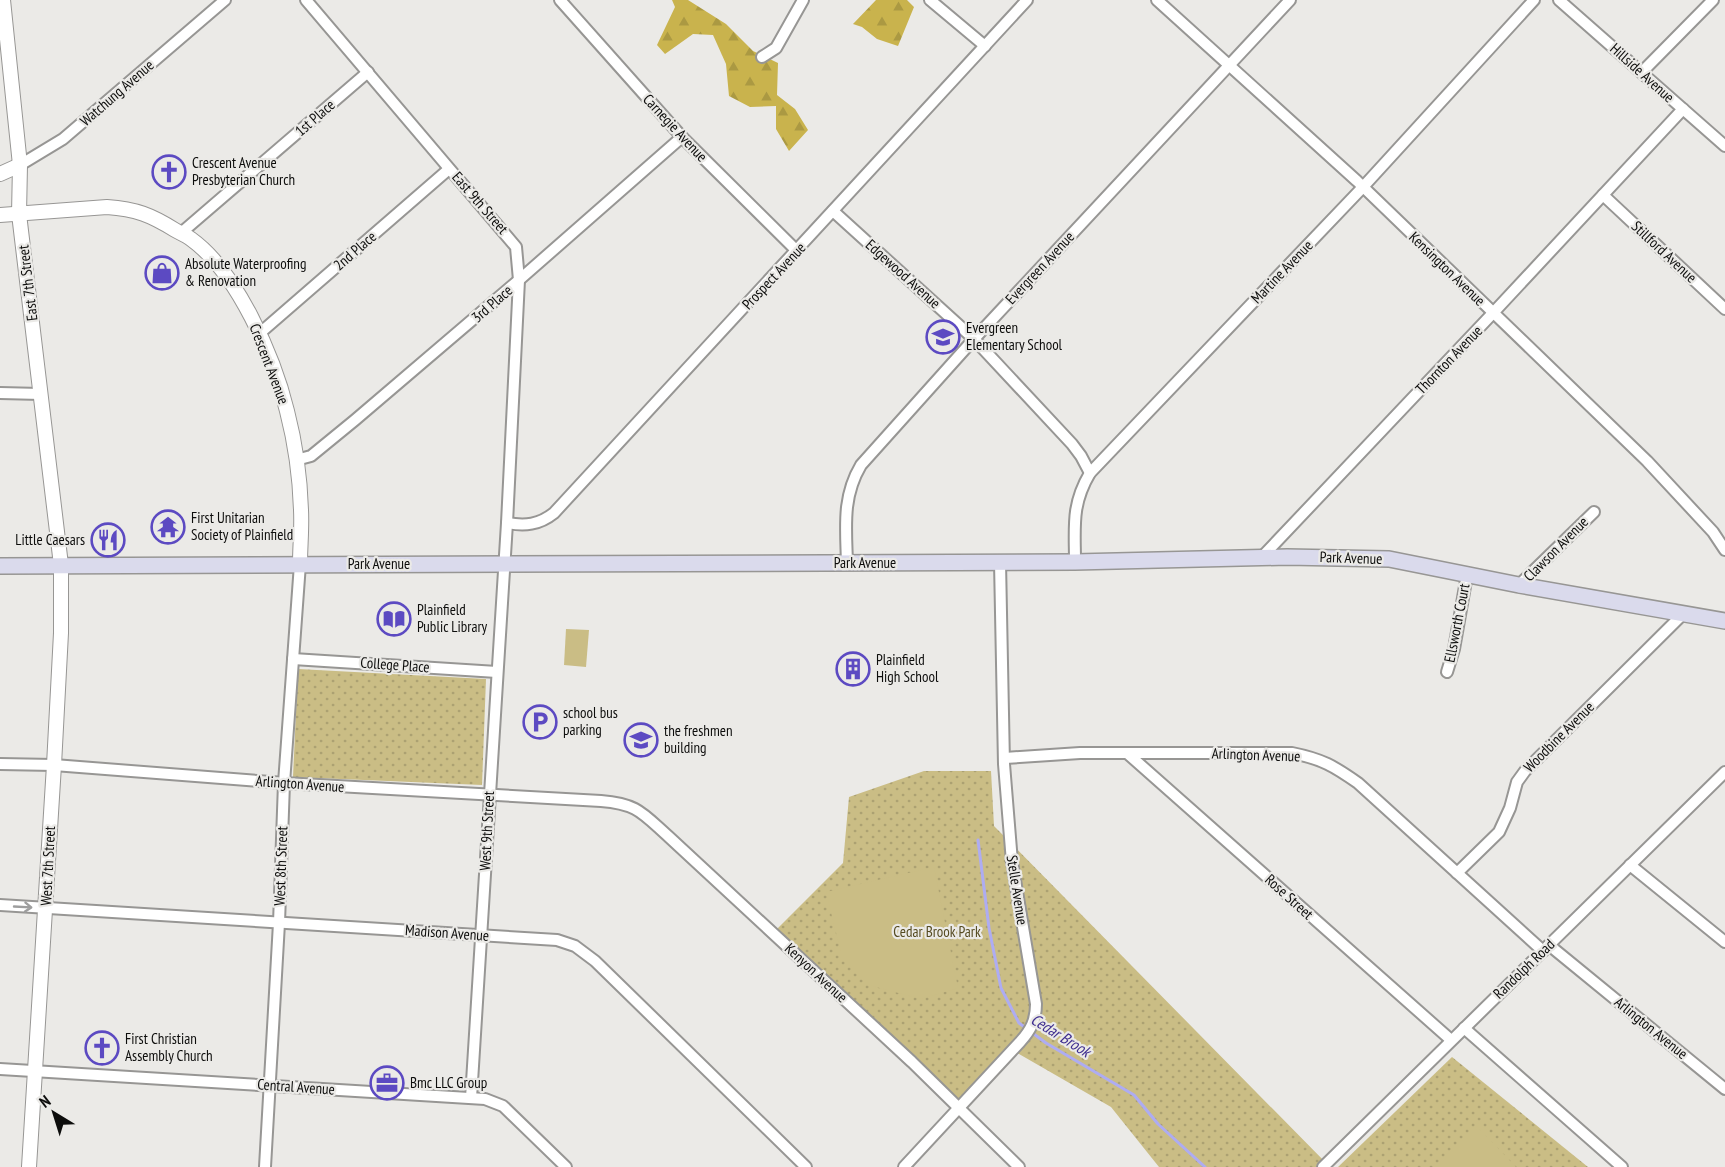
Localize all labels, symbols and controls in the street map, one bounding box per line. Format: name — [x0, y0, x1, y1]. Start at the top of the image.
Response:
street label: Hillside Avenue — [1606, 39, 1678, 106]
street label: Watchung Avenue — [76, 55, 158, 130]
street label: Carnegie Avenue — [639, 90, 712, 166]
street label: 1st Place — [291, 95, 339, 140]
place label: Crescent Avenue Presbyterian Church — [192, 153, 295, 189]
church icon: Crescent Avenue Presbyterian Church — [151, 154, 187, 190]
street label: East 9th Street — [448, 168, 513, 238]
street label: Stillford Avenue — [1628, 217, 1701, 287]
street label: 2nd Place — [329, 227, 380, 274]
street label: Evergreen Avenue — [1001, 227, 1078, 308]
street label: Kensington Avenue — [1405, 228, 1489, 310]
street label: Edgewood Avenue — [862, 235, 945, 312]
street label: Martine Avenue — [1247, 236, 1317, 307]
street label: Prospect Avenue — [738, 238, 809, 313]
street label: East 7th Street — [13, 244, 42, 322]
place label: Absolute Waterproofing & Renovation — [185, 254, 306, 290]
shop icon: Absolute Waterproofing & Renovation — [144, 255, 180, 291]
street label: 3rd Place — [467, 281, 516, 327]
place label: Evergreen Elementary School — [966, 318, 1063, 354]
school or university icon: Evergreen Elementary School — [925, 319, 961, 355]
street label: Crescent Avenue — [245, 321, 294, 407]
street label: Thornton Avenue — [1411, 321, 1486, 398]
place label: First Unitarian Society of Plainfield — [191, 508, 293, 544]
temple icon: First Unitarian Society of Plainfield — [150, 509, 186, 545]
street label: Clawson Avenue — [1519, 512, 1592, 585]
restaurant icon: Little Caesars — [90, 522, 126, 558]
place label: Little Caesars — [15, 530, 85, 549]
street label: Park Avenue — [1319, 547, 1383, 568]
street label: Park Avenue — [834, 553, 896, 572]
street label: Park Avenue — [348, 554, 410, 573]
street label: Ellsworth Court — [1440, 582, 1473, 664]
place label: Plainfield Public Library — [417, 600, 488, 636]
library icon: Plainfield Public Library — [376, 601, 412, 637]
place label: Plainfield High School — [876, 650, 939, 686]
building icon: Plainfield High School — [835, 651, 871, 687]
street label: College Place — [360, 653, 430, 676]
street label: Woodbine Avenue — [1519, 697, 1598, 776]
place label: school bus parking — [563, 703, 618, 739]
parking icon: school bus parking — [522, 704, 558, 740]
place label: the freshmen building — [664, 721, 732, 757]
school or university icon: the freshmen building — [623, 722, 659, 758]
street label: Arlington Avenue — [1211, 743, 1301, 766]
street label: Arlington Avenue — [255, 771, 345, 796]
street label: West 9th Street — [475, 791, 498, 871]
street label: West 7th Street — [36, 826, 59, 906]
street label: West 8th Street — [270, 826, 291, 906]
street label: Stelle Avenue — [1003, 854, 1032, 926]
street label: Rose Street — [1261, 870, 1317, 923]
one-way arrow — [12, 901, 32, 912]
street label: Madison Avenue — [404, 920, 490, 945]
park label: Cedar Brook Park — [893, 922, 981, 941]
street label: Randolph Road — [1489, 935, 1558, 1003]
street label: Kenyon Avenue — [781, 939, 852, 1007]
street label: Arlington Avenue — [1611, 992, 1692, 1063]
water label: Cedar Brook — [1027, 1009, 1096, 1062]
place label: First Christian Assembly Church — [125, 1029, 213, 1065]
church icon: First Christian Assembly Church — [84, 1030, 120, 1066]
office icon: Bmc LLC Group — [369, 1065, 405, 1101]
place label: Bmc LLC Group — [410, 1073, 487, 1092]
street label: Central Avenue — [257, 1074, 335, 1099]
north arrow — [24, 1083, 84, 1143]
text: N — [35, 1091, 54, 1112]

